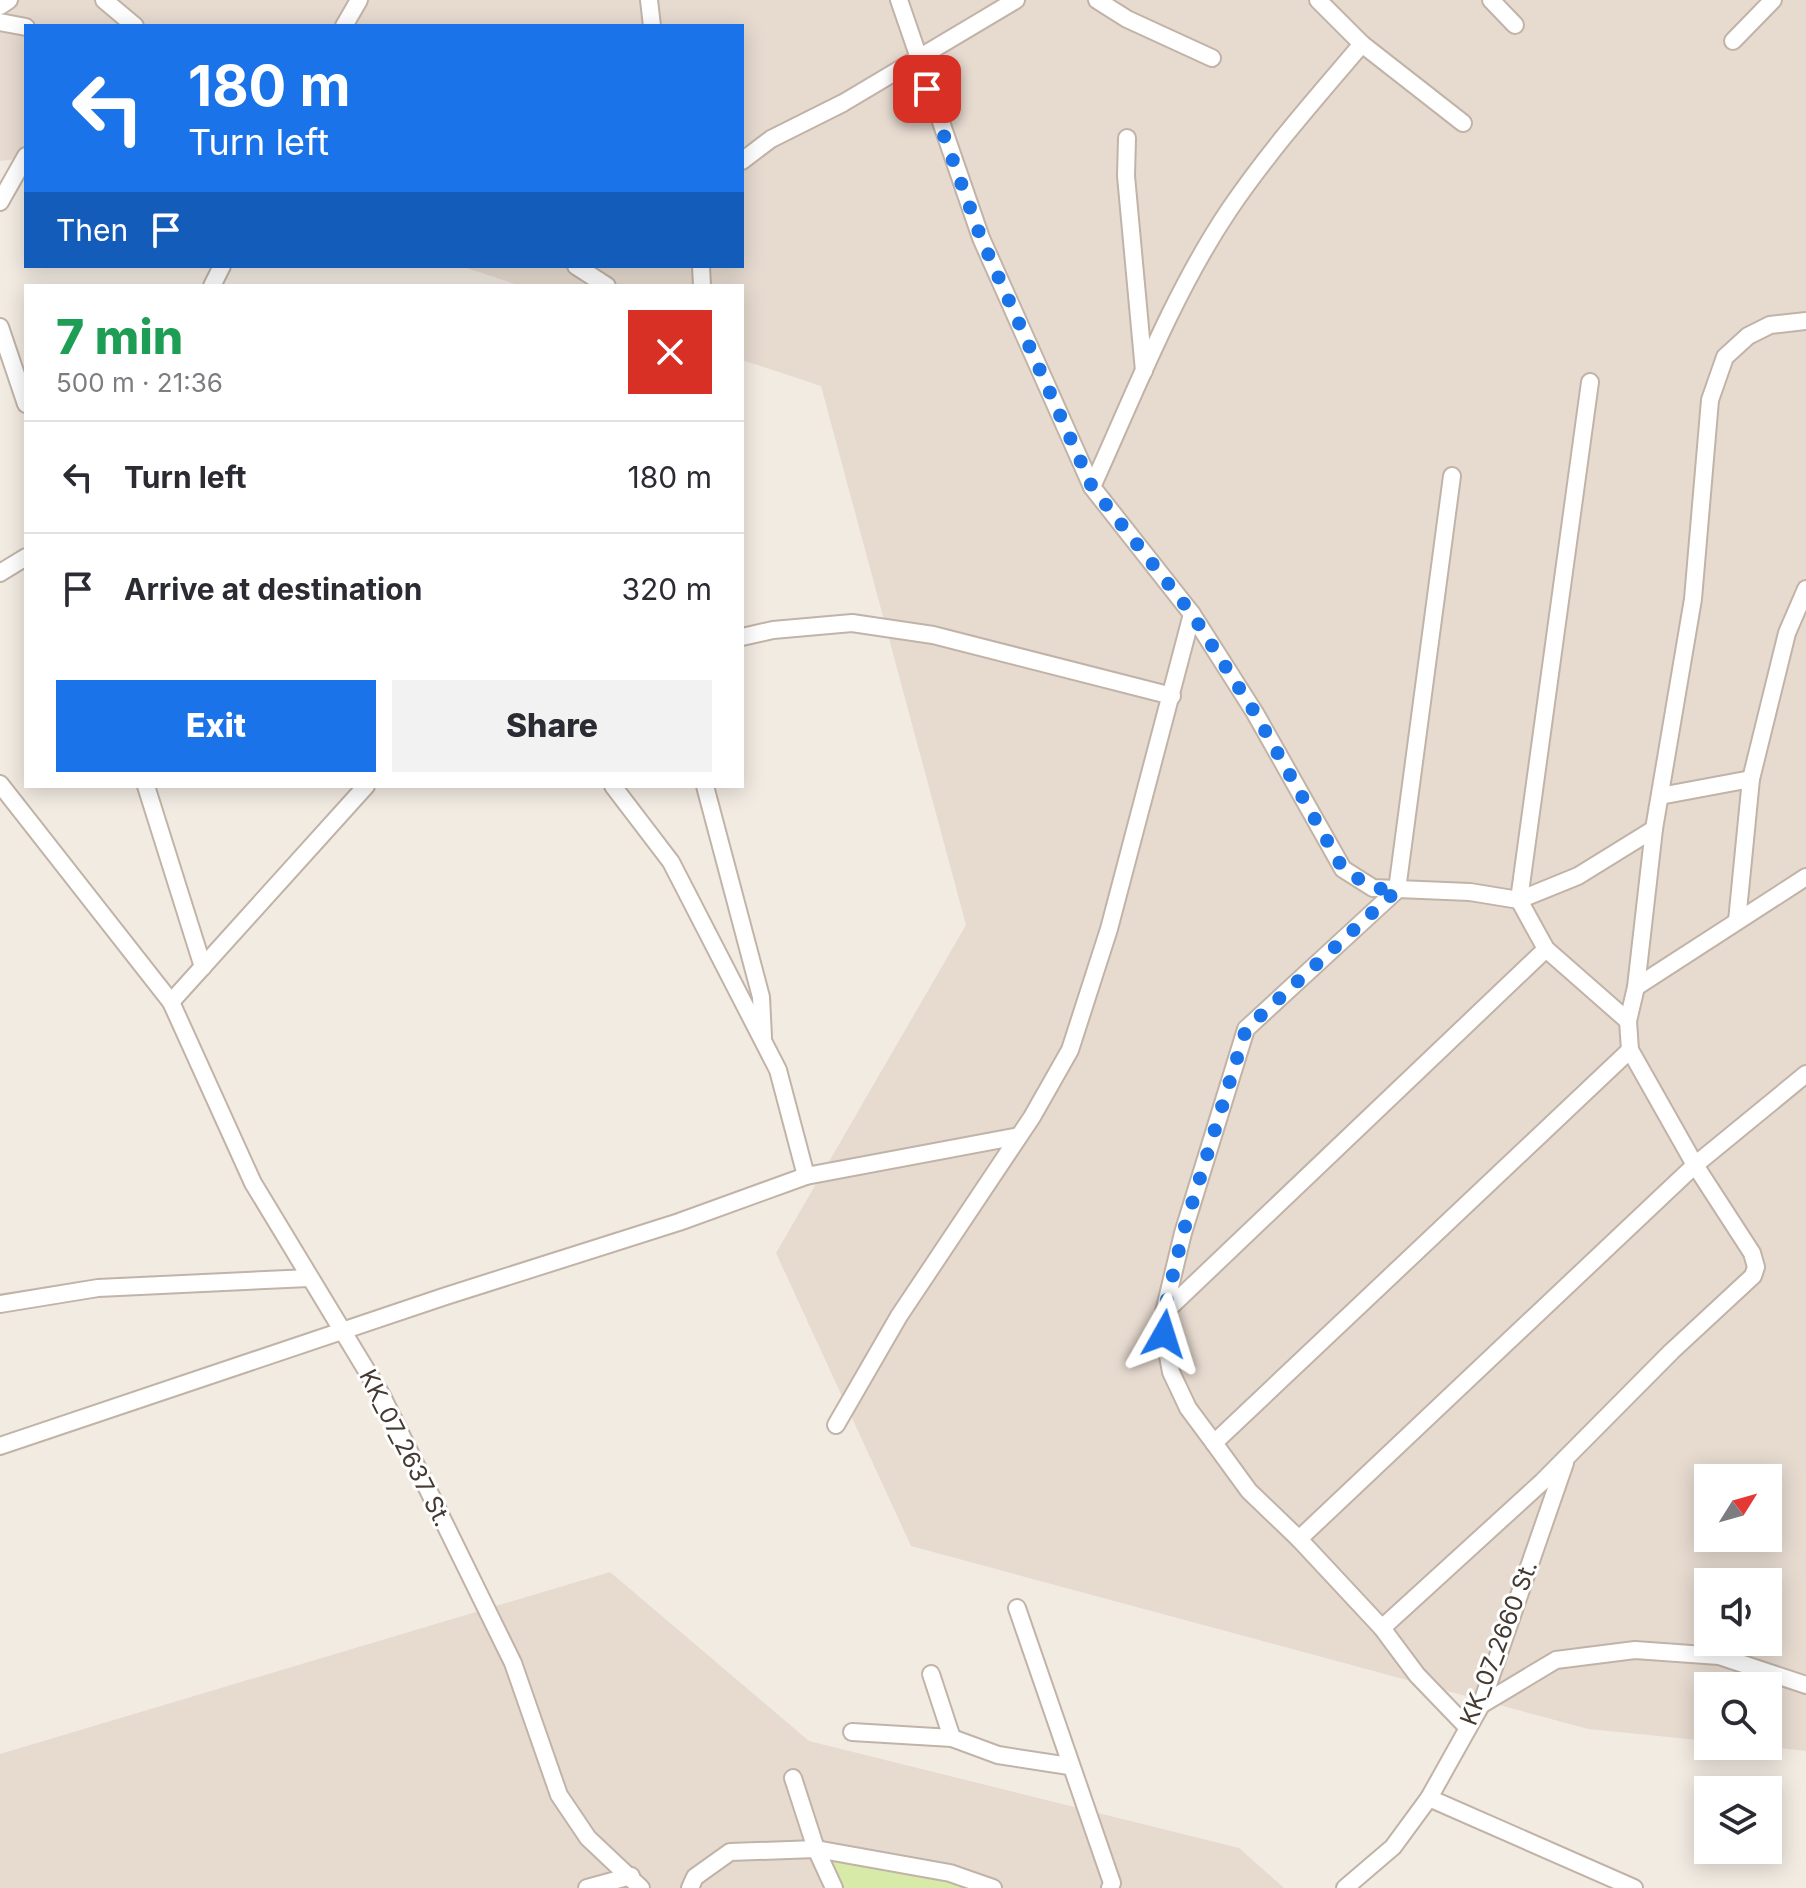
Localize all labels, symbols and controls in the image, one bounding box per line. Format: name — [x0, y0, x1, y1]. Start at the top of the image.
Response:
text: 180 m — [188, 52, 351, 120]
pin — [893, 55, 961, 123]
icon: left — [56, 56, 160, 160]
icon: arrive — [905, 67, 949, 111]
text: Turn left — [188, 120, 329, 164]
icon: arrive — [144, 208, 188, 252]
text: Then — [56, 212, 128, 248]
text: 7 min — [56, 307, 183, 366]
button: close — [628, 310, 712, 394]
text: 500 m · 21:36 — [56, 367, 223, 398]
icon: left — [56, 455, 100, 499]
text: Turn left — [124, 459, 246, 495]
text: 180 m — [628, 459, 712, 495]
icon: arrive — [56, 567, 100, 611]
text: Arrive at destination — [124, 571, 422, 607]
text: 320 m — [622, 571, 712, 607]
button: Exit — [56, 680, 376, 772]
button: Share — [392, 680, 712, 772]
position arrow — [1122, 1292, 1206, 1376]
street label: KK_07_2637 St. — [353, 1364, 457, 1531]
north arrow — [1694, 1464, 1782, 1552]
map controls — [1694, 1464, 1782, 1864]
street label: KK_07_2660 St. — [1454, 1556, 1543, 1729]
button: sound — [1694, 1568, 1782, 1656]
button: search — [1694, 1672, 1782, 1760]
button: layers — [1694, 1776, 1782, 1864]

